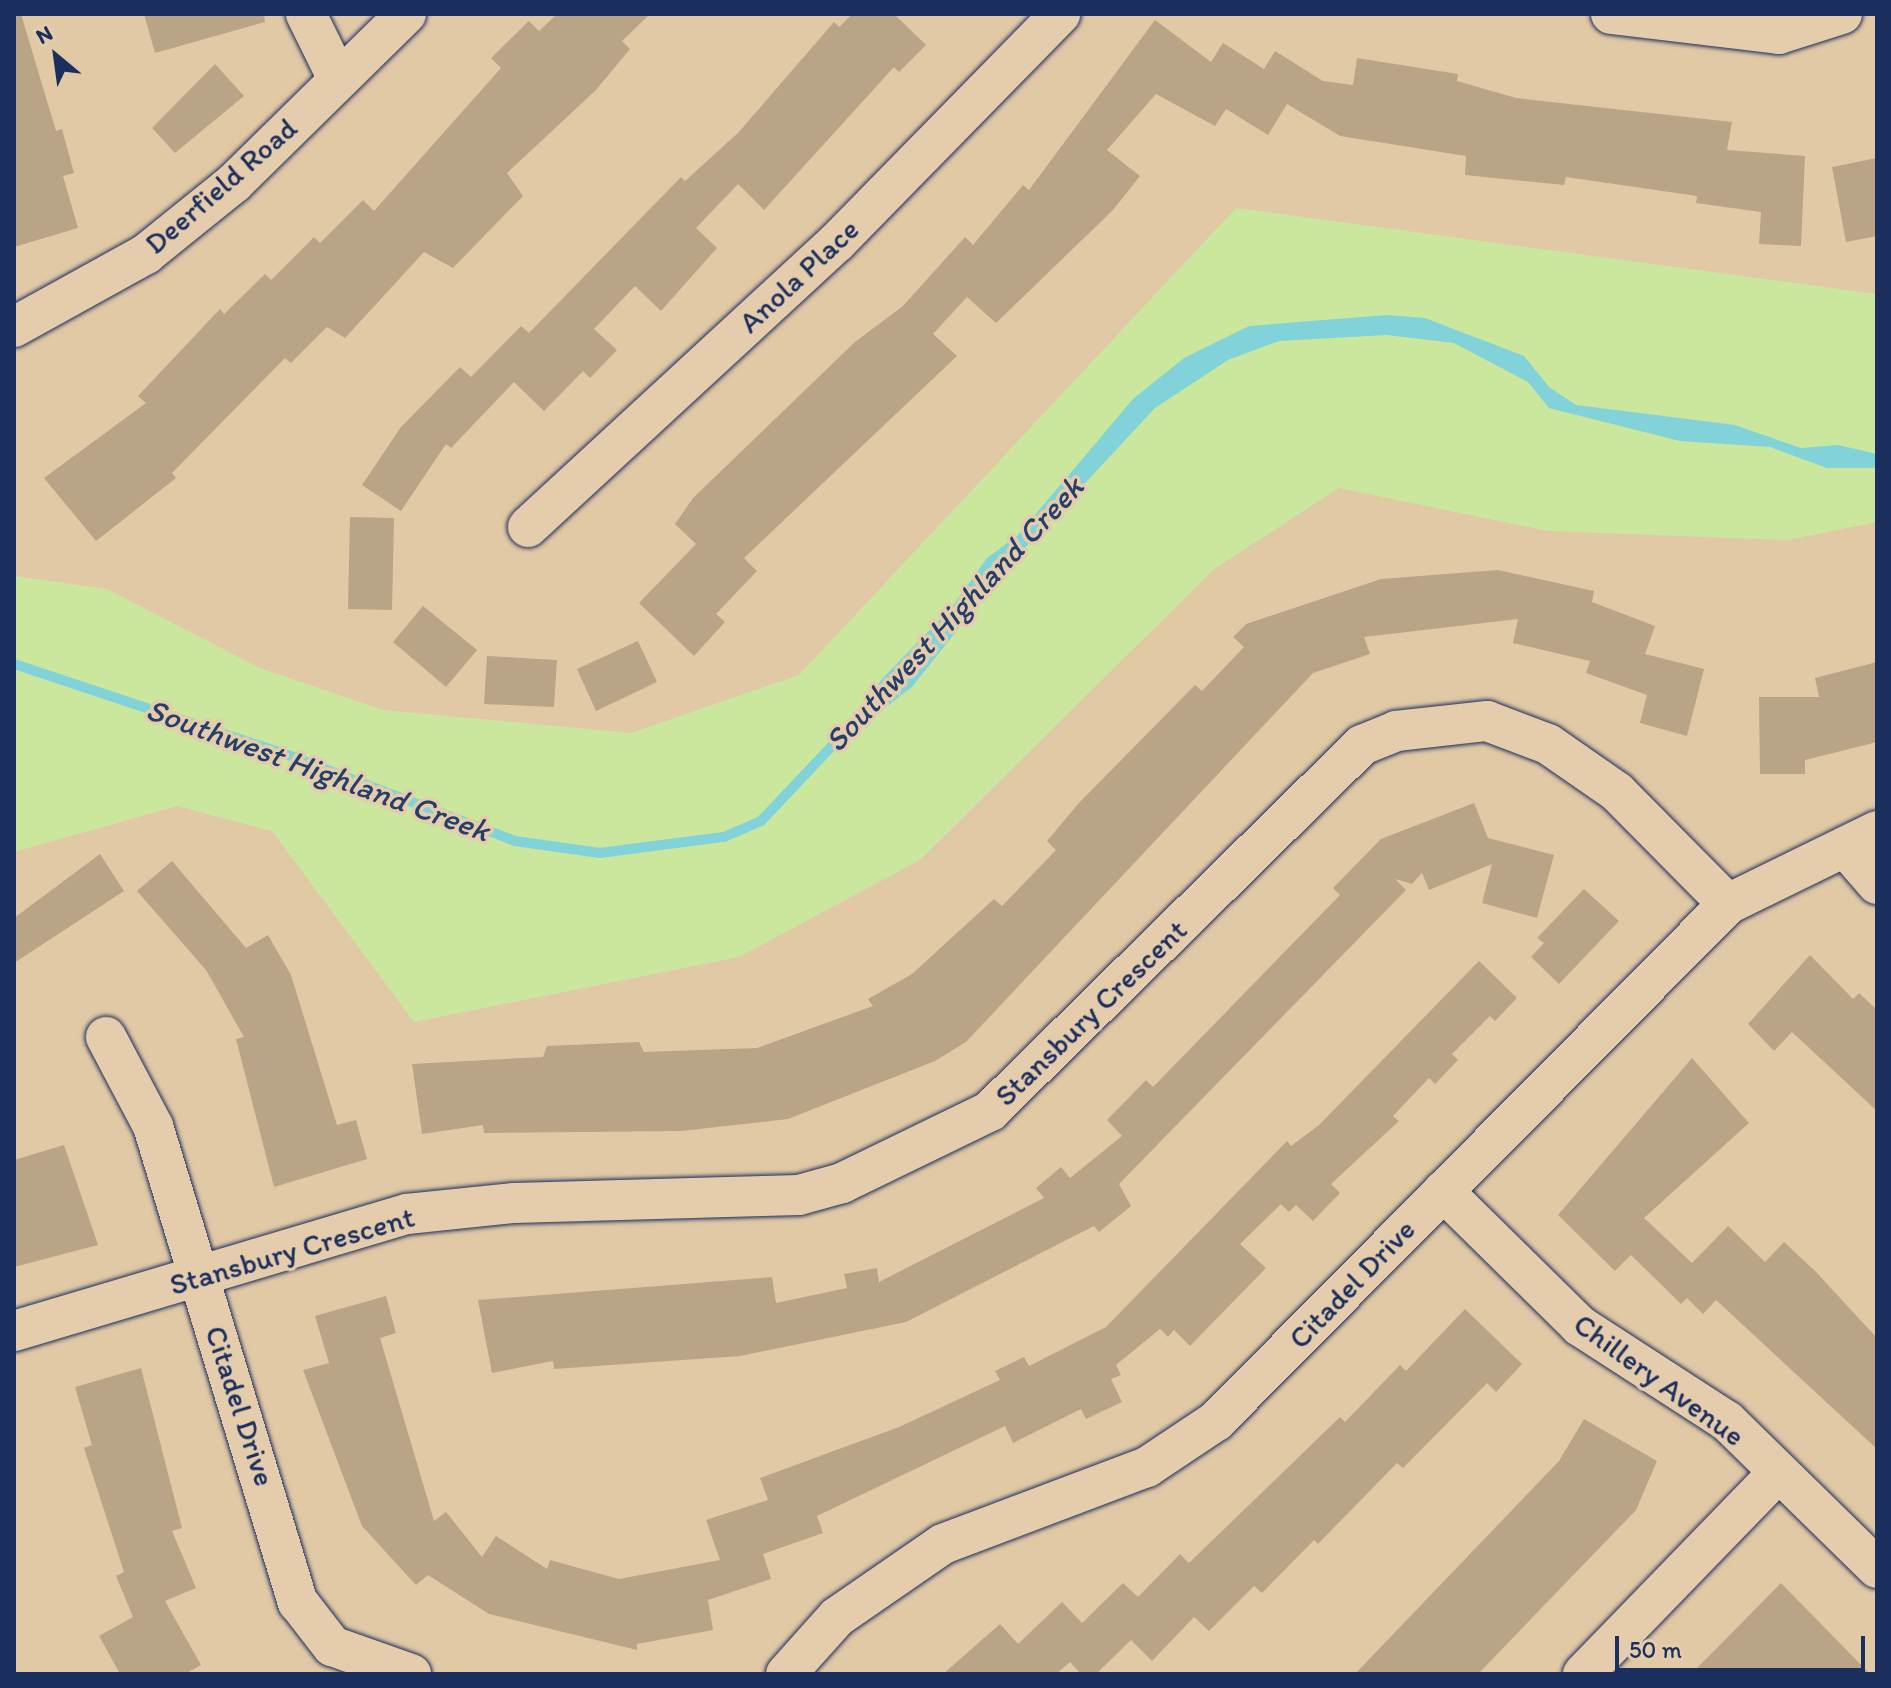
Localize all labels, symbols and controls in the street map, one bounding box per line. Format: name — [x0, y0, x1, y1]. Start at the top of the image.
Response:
north arrow — [16, 16, 96, 96]
text: N — [31, 19, 57, 50]
street label: Deerfield Road — [137, 110, 305, 262]
street label: Anola Place — [732, 212, 866, 340]
water label: Southwest Highland Creek — [817, 469, 1091, 759]
water label: Southwest Highland Creek — [142, 690, 494, 850]
street label: Stansbury Crescent — [988, 912, 1194, 1114]
street label: Stansbury Crescent — [166, 1199, 418, 1303]
street label: Citadel Drive — [1281, 1212, 1423, 1356]
street label: Chillery Avenue — [1567, 1306, 1751, 1454]
street label: Citadel Drive — [197, 1321, 283, 1491]
scale bar — [1619, 1620, 1869, 1670]
text: 50 m — [1629, 1635, 1682, 1664]

